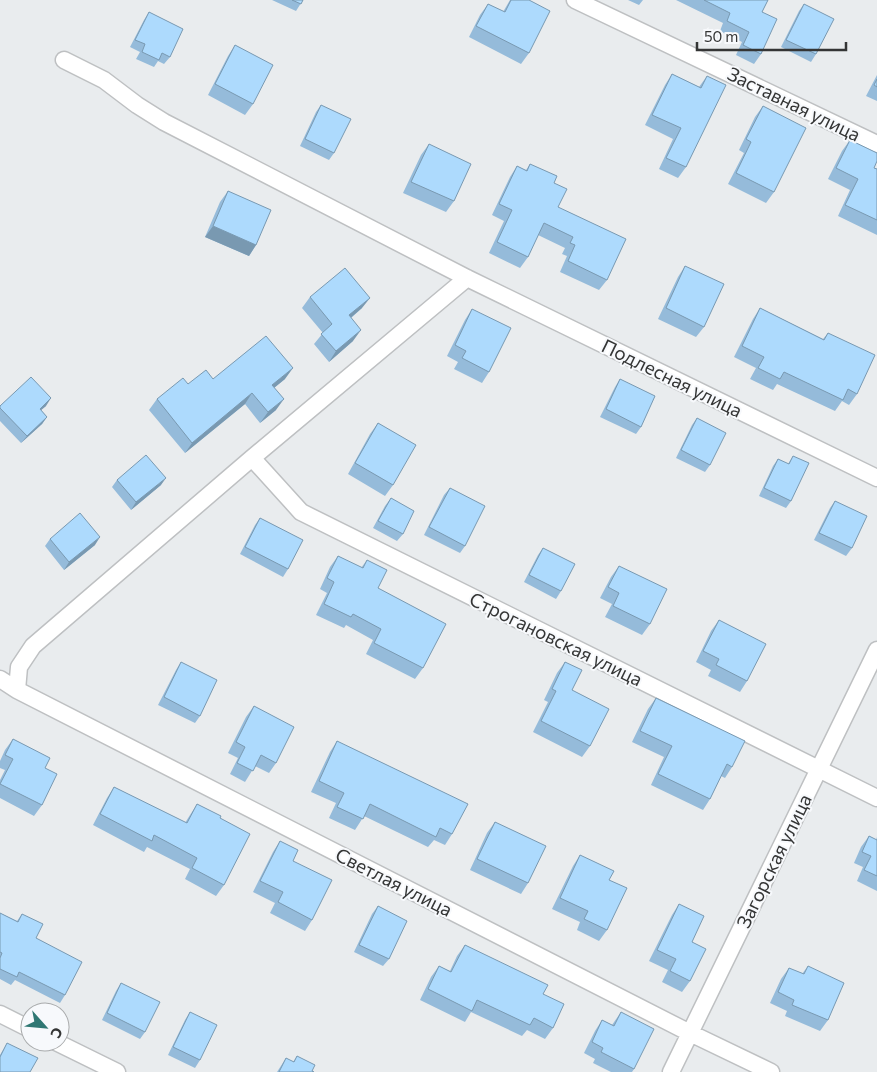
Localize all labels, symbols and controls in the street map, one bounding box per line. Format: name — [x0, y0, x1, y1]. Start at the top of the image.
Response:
scale bar — [697, 20, 846, 52]
text: 50 m — [704, 27, 738, 45]
street label: Заставная улица — [724, 61, 865, 146]
street label: Подлесная улица — [598, 334, 746, 422]
street label: Строгановская улица — [466, 587, 646, 690]
street label: Загорская улица — [731, 790, 816, 932]
street label: Светлая улица — [332, 842, 457, 921]
north arrow — [20, 1002, 70, 1052]
text: С — [47, 1025, 67, 1041]

